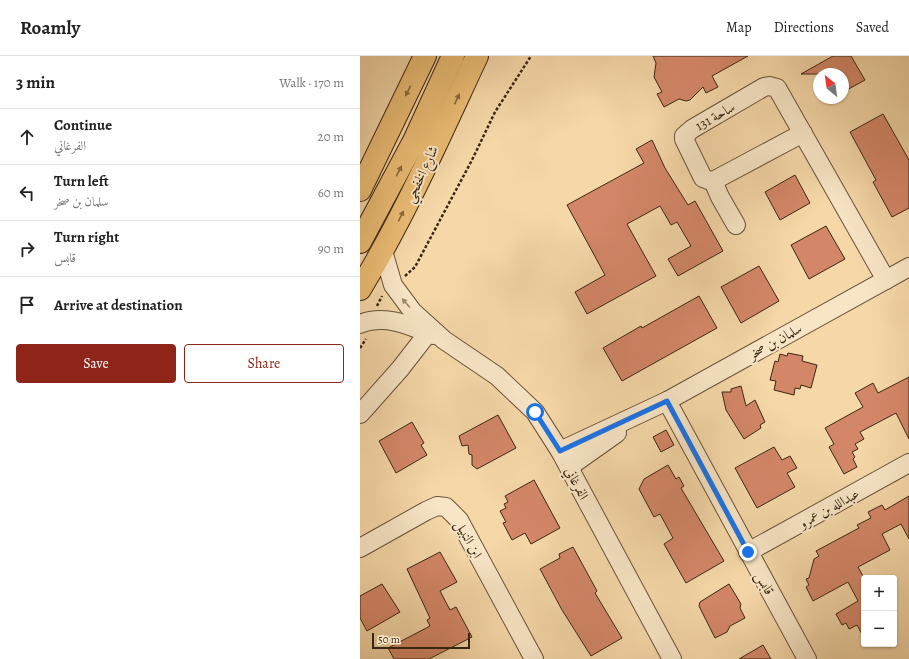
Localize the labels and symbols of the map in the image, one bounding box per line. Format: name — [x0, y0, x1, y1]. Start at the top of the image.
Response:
north arrow — [813, 68, 849, 104]
one-way arrow — [405, 85, 411, 97]
one-way arrow — [454, 93, 460, 105]
street label: ساحة 131 — [692, 97, 739, 135]
street label: شارع الخفجي — [400, 143, 446, 207]
one-way arrow — [396, 165, 402, 177]
one-way arrow — [398, 211, 404, 222]
one-way arrow — [402, 299, 411, 308]
street label: سلمان بن صخر — [743, 319, 806, 365]
route start — [526, 403, 544, 421]
street label: الفرغاني — [558, 464, 593, 504]
street label: عبدالله بن عمرو — [794, 484, 863, 534]
street label: ابن النبيل — [449, 517, 487, 562]
route end — [739, 543, 757, 561]
street label: قابس — [750, 568, 779, 598]
scale bar — [372, 631, 470, 650]

